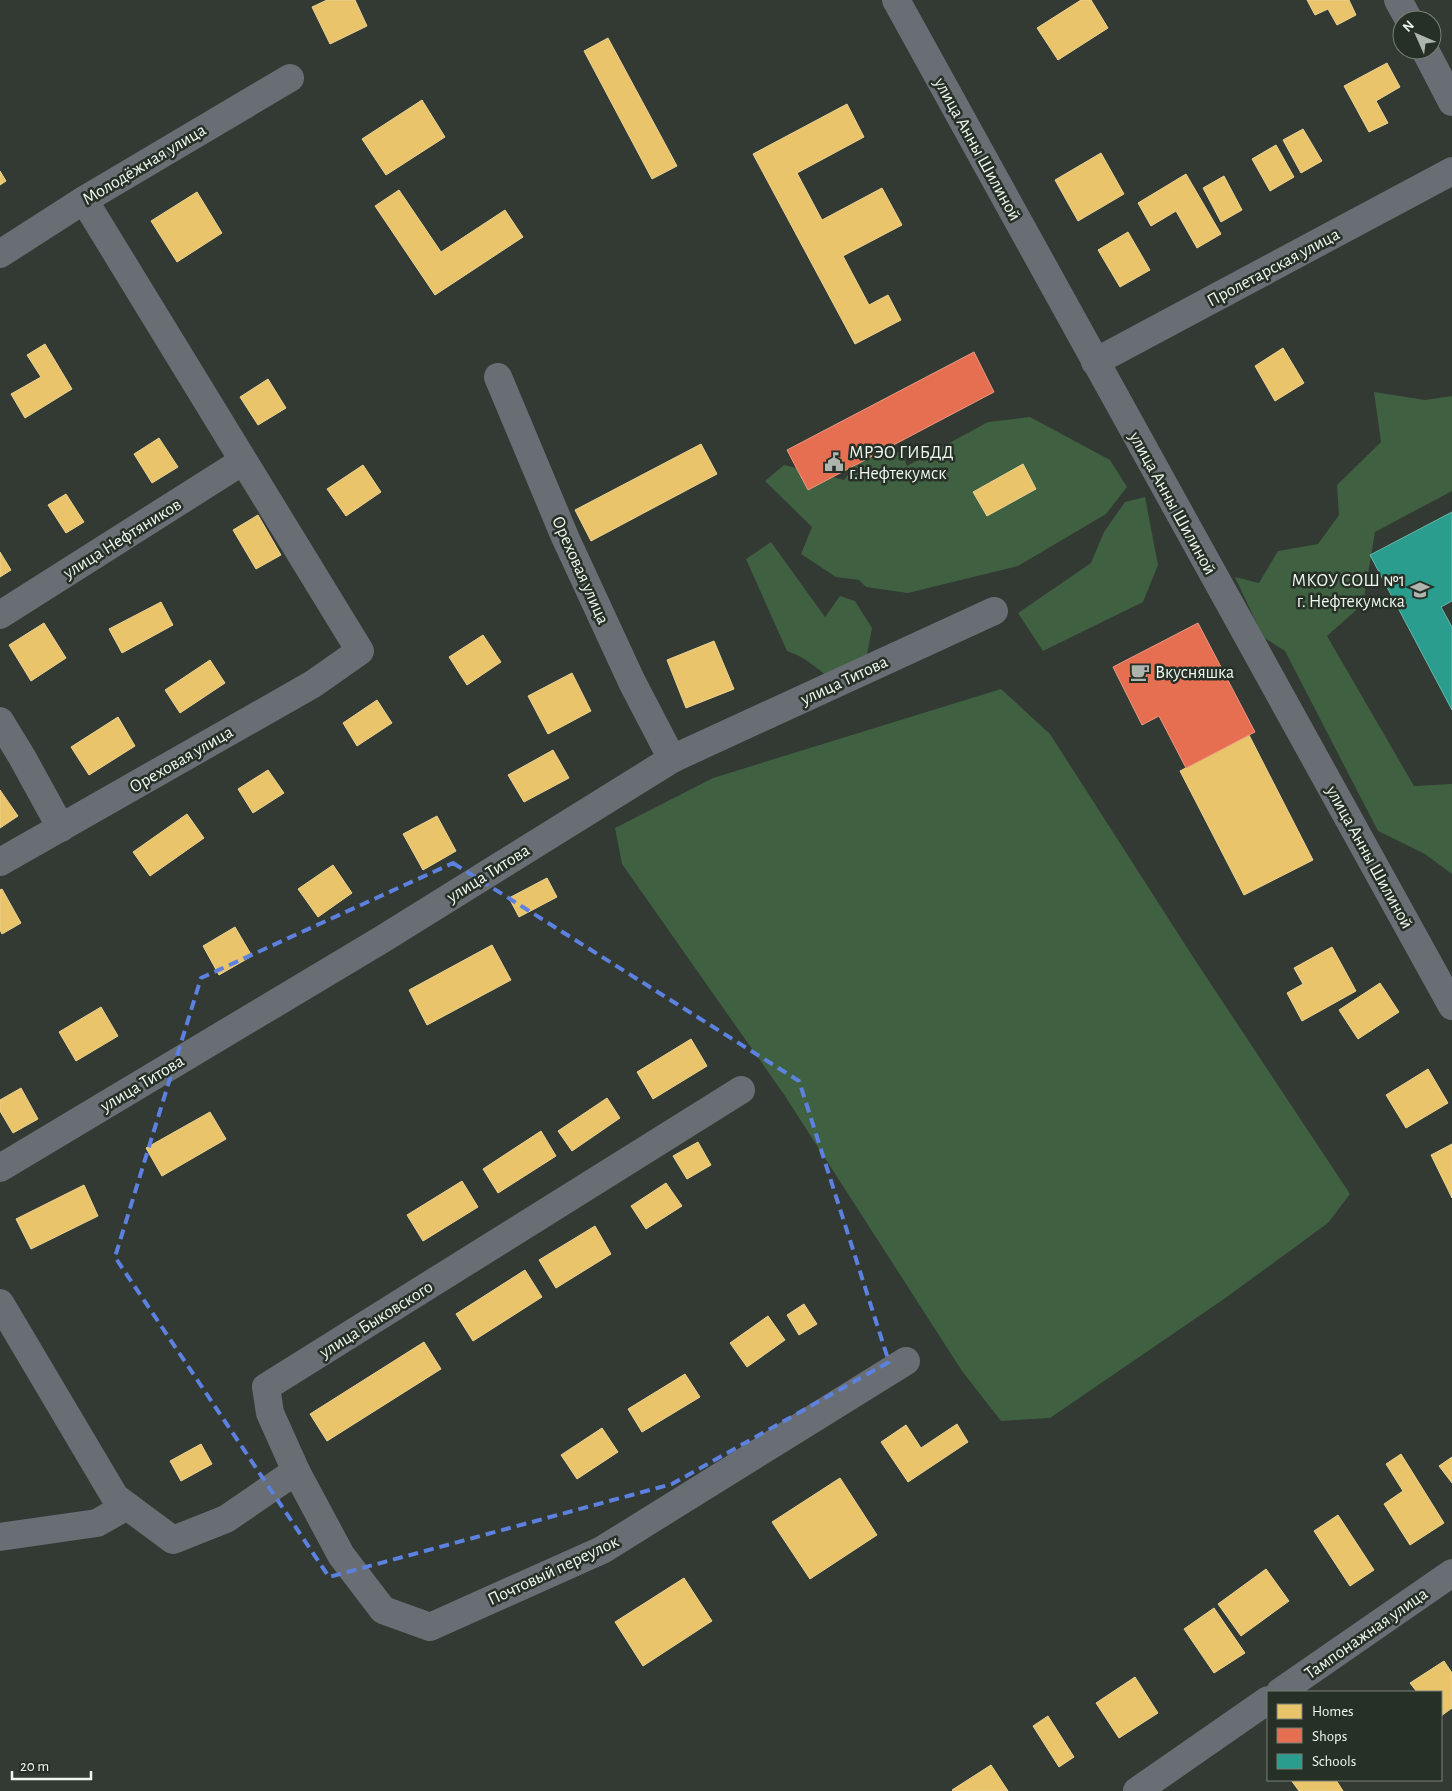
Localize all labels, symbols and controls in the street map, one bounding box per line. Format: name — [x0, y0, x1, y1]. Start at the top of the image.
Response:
north arrow — [1392, 10, 1442, 60]
text: N — [1400, 18, 1417, 35]
street label: улица Анны Шилиной — [930, 74, 1024, 224]
street label: Молодёжная улица — [80, 121, 209, 209]
street label: Пролетарская улица — [1204, 225, 1343, 310]
street label: улица Анны Шилиной — [1125, 428, 1219, 578]
place label: МРЭО ГИБДД г.Нефтекумск — [849, 444, 954, 483]
public building icon: МРЭО ГИБДД г.Нефтекумск — [823, 451, 845, 473]
street label: улица Нефтяников — [59, 495, 185, 583]
street label: Ореховая улица — [548, 514, 612, 627]
place label: МКОУ СОШ №1 г. Нефтекумска — [1291, 572, 1405, 611]
school or university icon: МКОУ СОШ №1 г. Нефтекумска — [1409, 579, 1431, 601]
street label: улица Титова — [797, 653, 891, 709]
cafe icon: Вкусняшка — [1129, 661, 1151, 683]
place label: Вкусняшка — [1155, 664, 1234, 682]
street label: Ореховая улица — [127, 723, 236, 797]
street label: улица Анны Шилиной — [1322, 782, 1416, 932]
street label: улица Титова — [443, 841, 533, 907]
street label: улица Титова — [97, 1052, 187, 1116]
street label: улица Быковского — [316, 1278, 436, 1362]
street label: Почтовый переулок — [485, 1532, 622, 1609]
street label: Тампонажная улица — [1302, 1585, 1431, 1683]
legend — [1267, 1691, 1442, 1781]
text: Homes — [1312, 1704, 1354, 1719]
text: Shops — [1312, 1729, 1347, 1744]
scale bar — [12, 1748, 91, 1780]
text: Schools — [1312, 1754, 1356, 1769]
text: 20 m — [20, 1759, 49, 1774]

